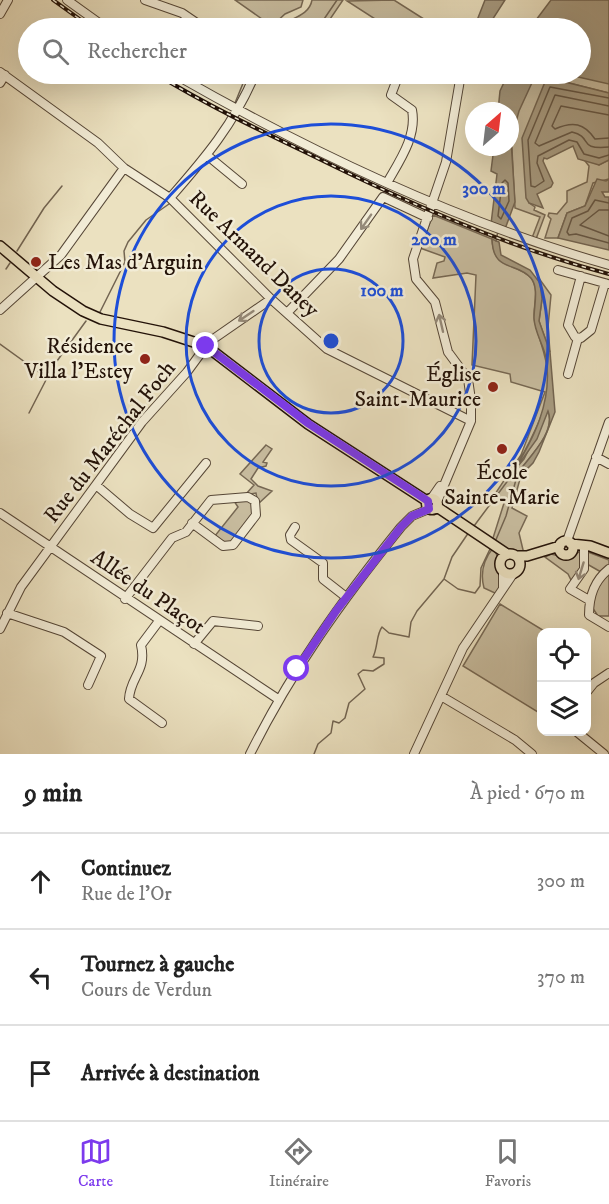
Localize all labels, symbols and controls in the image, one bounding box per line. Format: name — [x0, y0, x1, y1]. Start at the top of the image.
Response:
search box — [18, 18, 591, 84]
icon: search — [39, 35, 72, 68]
text: Rechercher — [87, 38, 187, 65]
north arrow — [465, 102, 519, 156]
text: 300 m — [462, 178, 506, 200]
street label: Rue Armand Daney — [183, 185, 325, 323]
one-way arrow — [360, 213, 372, 229]
text: 200 m — [411, 229, 457, 251]
place label: Les Mas d'Arguin — [48, 249, 204, 276]
marker: Les Mas d'Arguin — [29, 255, 43, 269]
text: 100 m — [360, 280, 404, 302]
one-way arrow — [237, 310, 254, 323]
one-way arrow — [435, 314, 447, 333]
centre of rings — [321, 331, 341, 351]
route end — [192, 332, 218, 358]
place label: Résidence Villa l'Estey — [24, 333, 134, 385]
marker: Résidence Villa l'Estey — [138, 352, 152, 366]
street label: Rue du Maréchal Foch — [38, 355, 182, 528]
place label: Église Saint-Maurice — [355, 361, 481, 413]
marker: Église Saint-Maurice — [486, 380, 500, 394]
marker: École Sainte-Marie — [495, 442, 509, 456]
place label: École Sainte-Marie — [444, 459, 560, 511]
street label: Allée du Plaçot — [86, 544, 210, 640]
one-way arrow — [575, 561, 586, 580]
map controls — [537, 628, 591, 736]
button: locate — [537, 628, 591, 682]
route start — [283, 655, 309, 681]
button: layers — [537, 682, 591, 736]
text: 9 min — [24, 777, 82, 810]
text: À pied · 670 m — [470, 781, 585, 806]
text: Continuez — [81, 855, 171, 882]
icon: ahead — [24, 865, 57, 898]
text: 300 m — [537, 869, 585, 894]
text: Rue de l'Or — [81, 882, 172, 907]
text: Tournez à gauche — [81, 951, 234, 978]
icon: left — [24, 961, 57, 994]
text: 370 m — [537, 965, 585, 990]
text: Cours de Verdun — [81, 978, 212, 1003]
icon: arrive — [24, 1057, 57, 1090]
text: Arrivée à destination — [81, 1060, 260, 1087]
tab: Carte — [78, 1135, 113, 1191]
tab: Itinéraire — [269, 1135, 329, 1191]
tab: Favoris — [485, 1135, 531, 1191]

